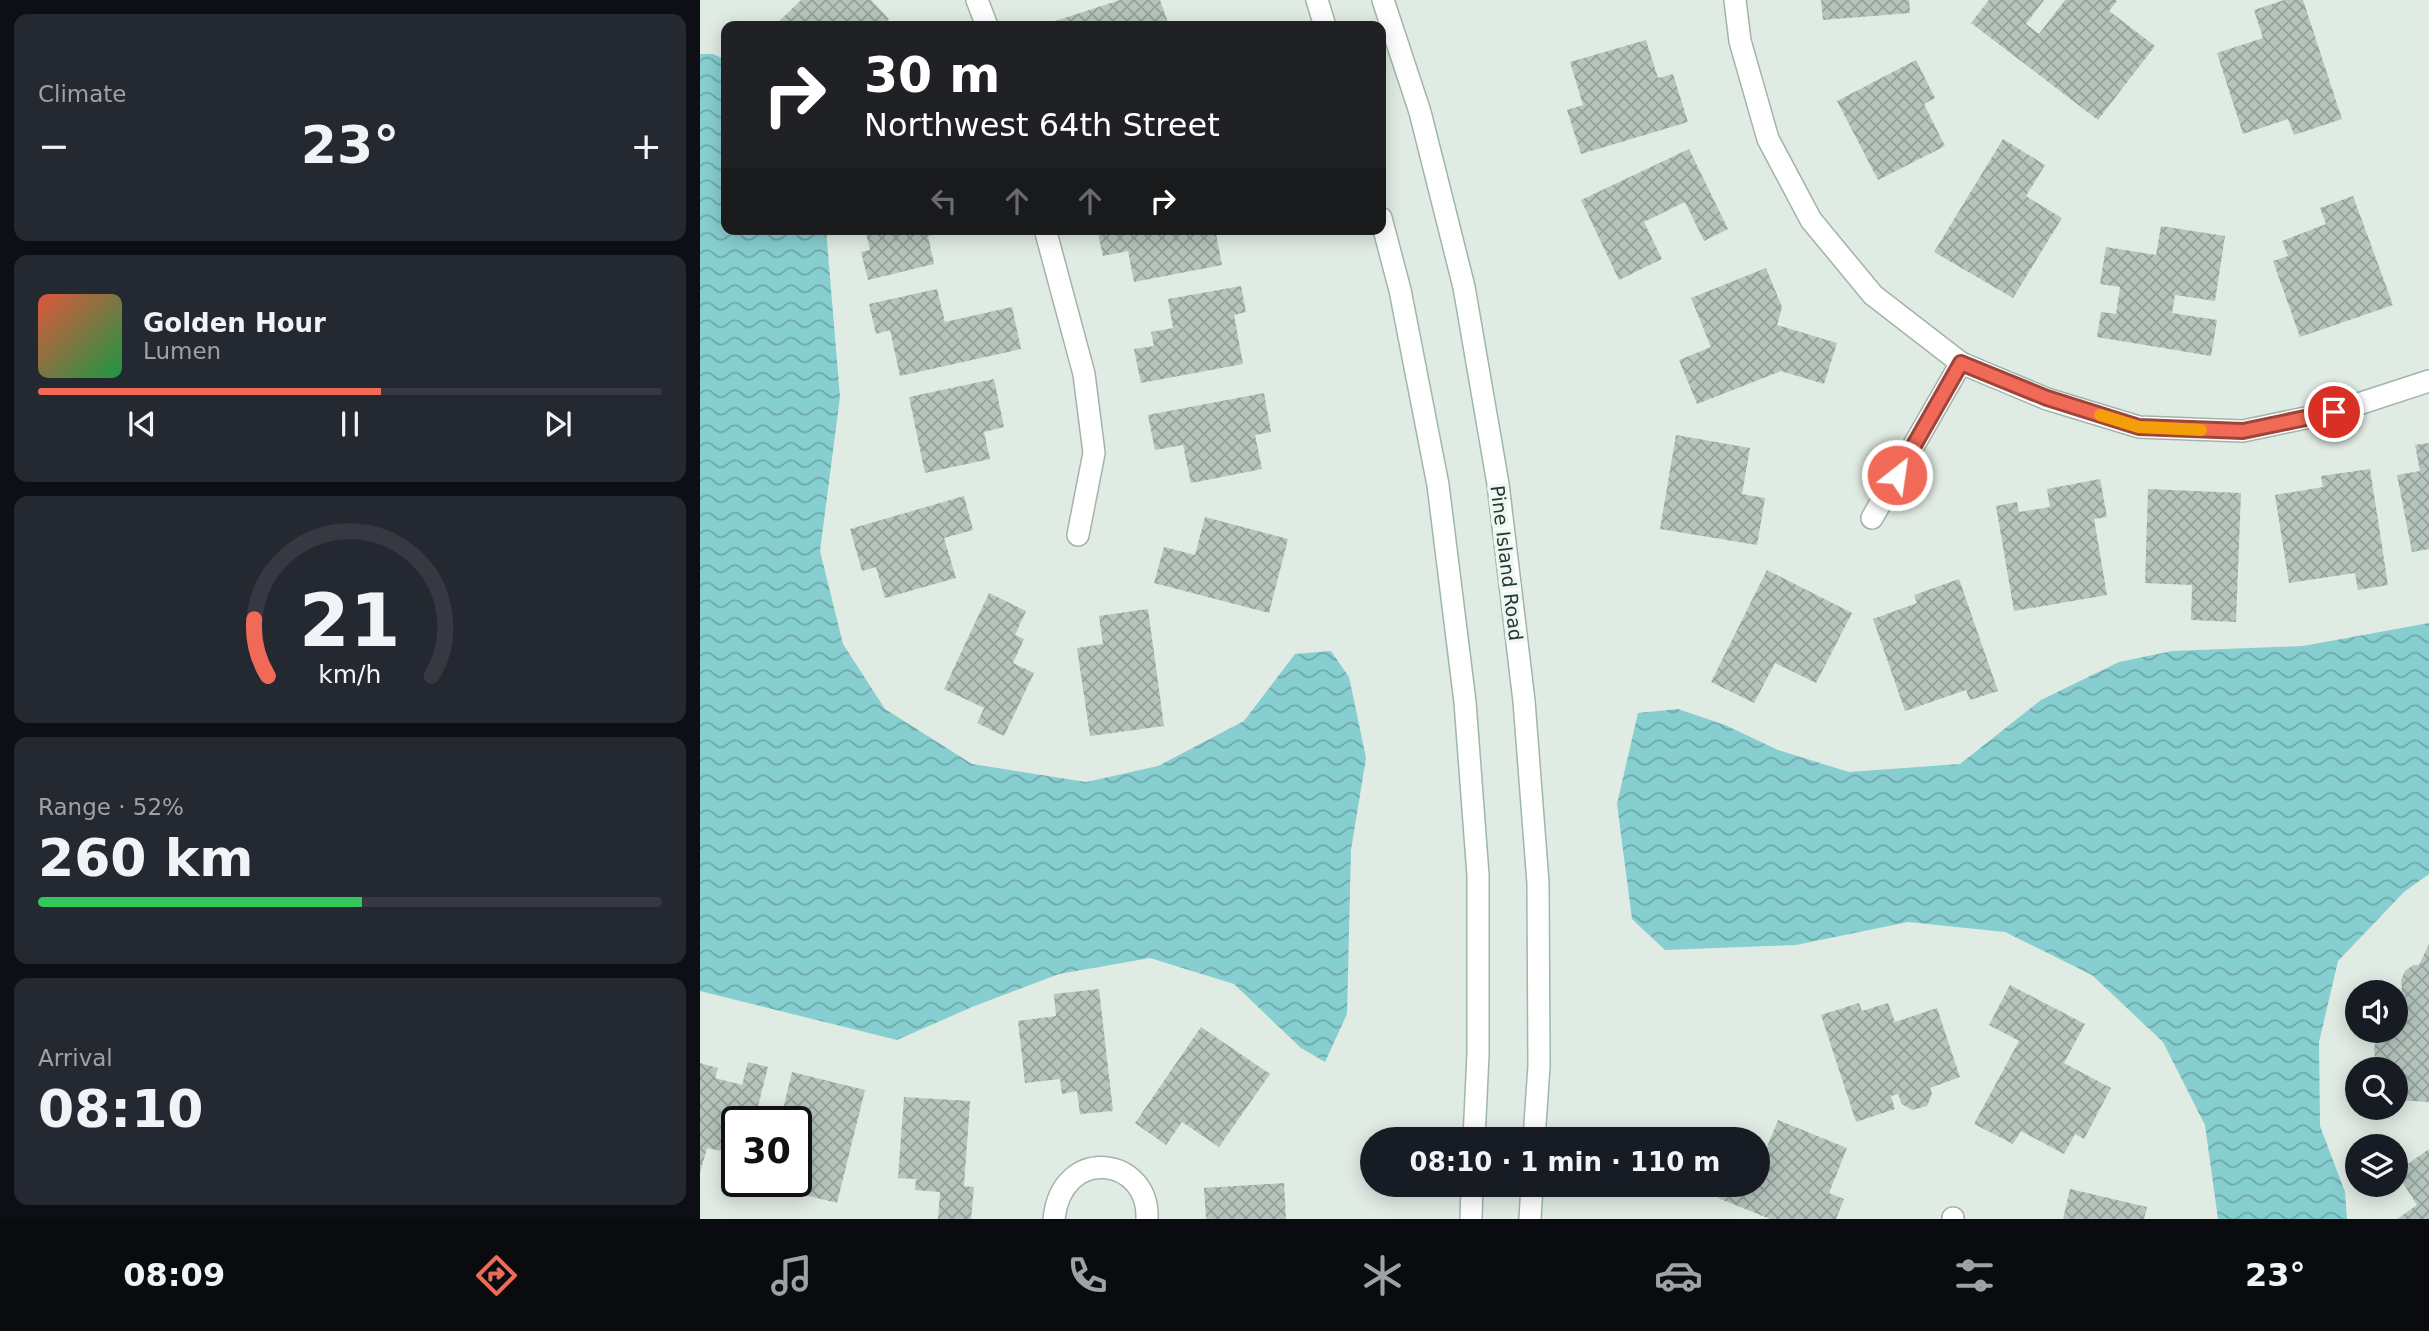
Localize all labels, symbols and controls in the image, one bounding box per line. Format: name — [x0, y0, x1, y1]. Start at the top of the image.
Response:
text: 30 m — [864, 47, 1000, 104]
icon: right — [749, 49, 840, 140]
text: Climate — [38, 81, 127, 107]
text: Northwest 64th Street — [864, 106, 1220, 144]
text: 23° — [301, 115, 399, 175]
text: − — [38, 124, 70, 168]
text: + — [630, 124, 662, 168]
icon: left — [925, 182, 963, 220]
icon: ahead — [998, 182, 1036, 220]
icon: ahead — [1071, 182, 1109, 220]
icon: right — [1144, 182, 1182, 220]
text: Golden Hour — [143, 308, 326, 338]
text: Lumen — [143, 338, 221, 364]
pin — [2304, 382, 2364, 442]
icon: arrive — [2315, 393, 2353, 431]
icon: previous — [123, 405, 161, 443]
icon: pause — [331, 405, 369, 443]
icon: next — [539, 405, 577, 443]
position arrow — [1860, 438, 1934, 512]
street label: Pine Island Road — [1487, 484, 1527, 642]
text: 21 — [299, 578, 401, 663]
text: km/h — [318, 659, 382, 688]
text: Range · 52% — [38, 794, 184, 820]
text: 260 km — [38, 828, 253, 888]
map controls — [2345, 980, 2408, 1197]
button: sound — [2345, 980, 2408, 1043]
text: Arrival — [38, 1045, 113, 1071]
button: search — [2345, 1057, 2408, 1120]
text: 08:10 — [38, 1079, 204, 1139]
speed limit sign: 30 — [721, 1106, 812, 1197]
button: layers — [2345, 1134, 2408, 1197]
text: 08:10 · 1 min · 110 m — [1410, 1147, 1720, 1177]
icon: directions — [472, 1251, 521, 1300]
icon: music — [767, 1251, 816, 1300]
icon: phone — [1063, 1251, 1112, 1300]
icon: climate — [1358, 1251, 1407, 1300]
icon: car — [1654, 1251, 1703, 1300]
icon: filters — [1950, 1251, 1999, 1300]
text: 08:09 — [123, 1256, 225, 1294]
text: 23° — [2245, 1256, 2306, 1294]

